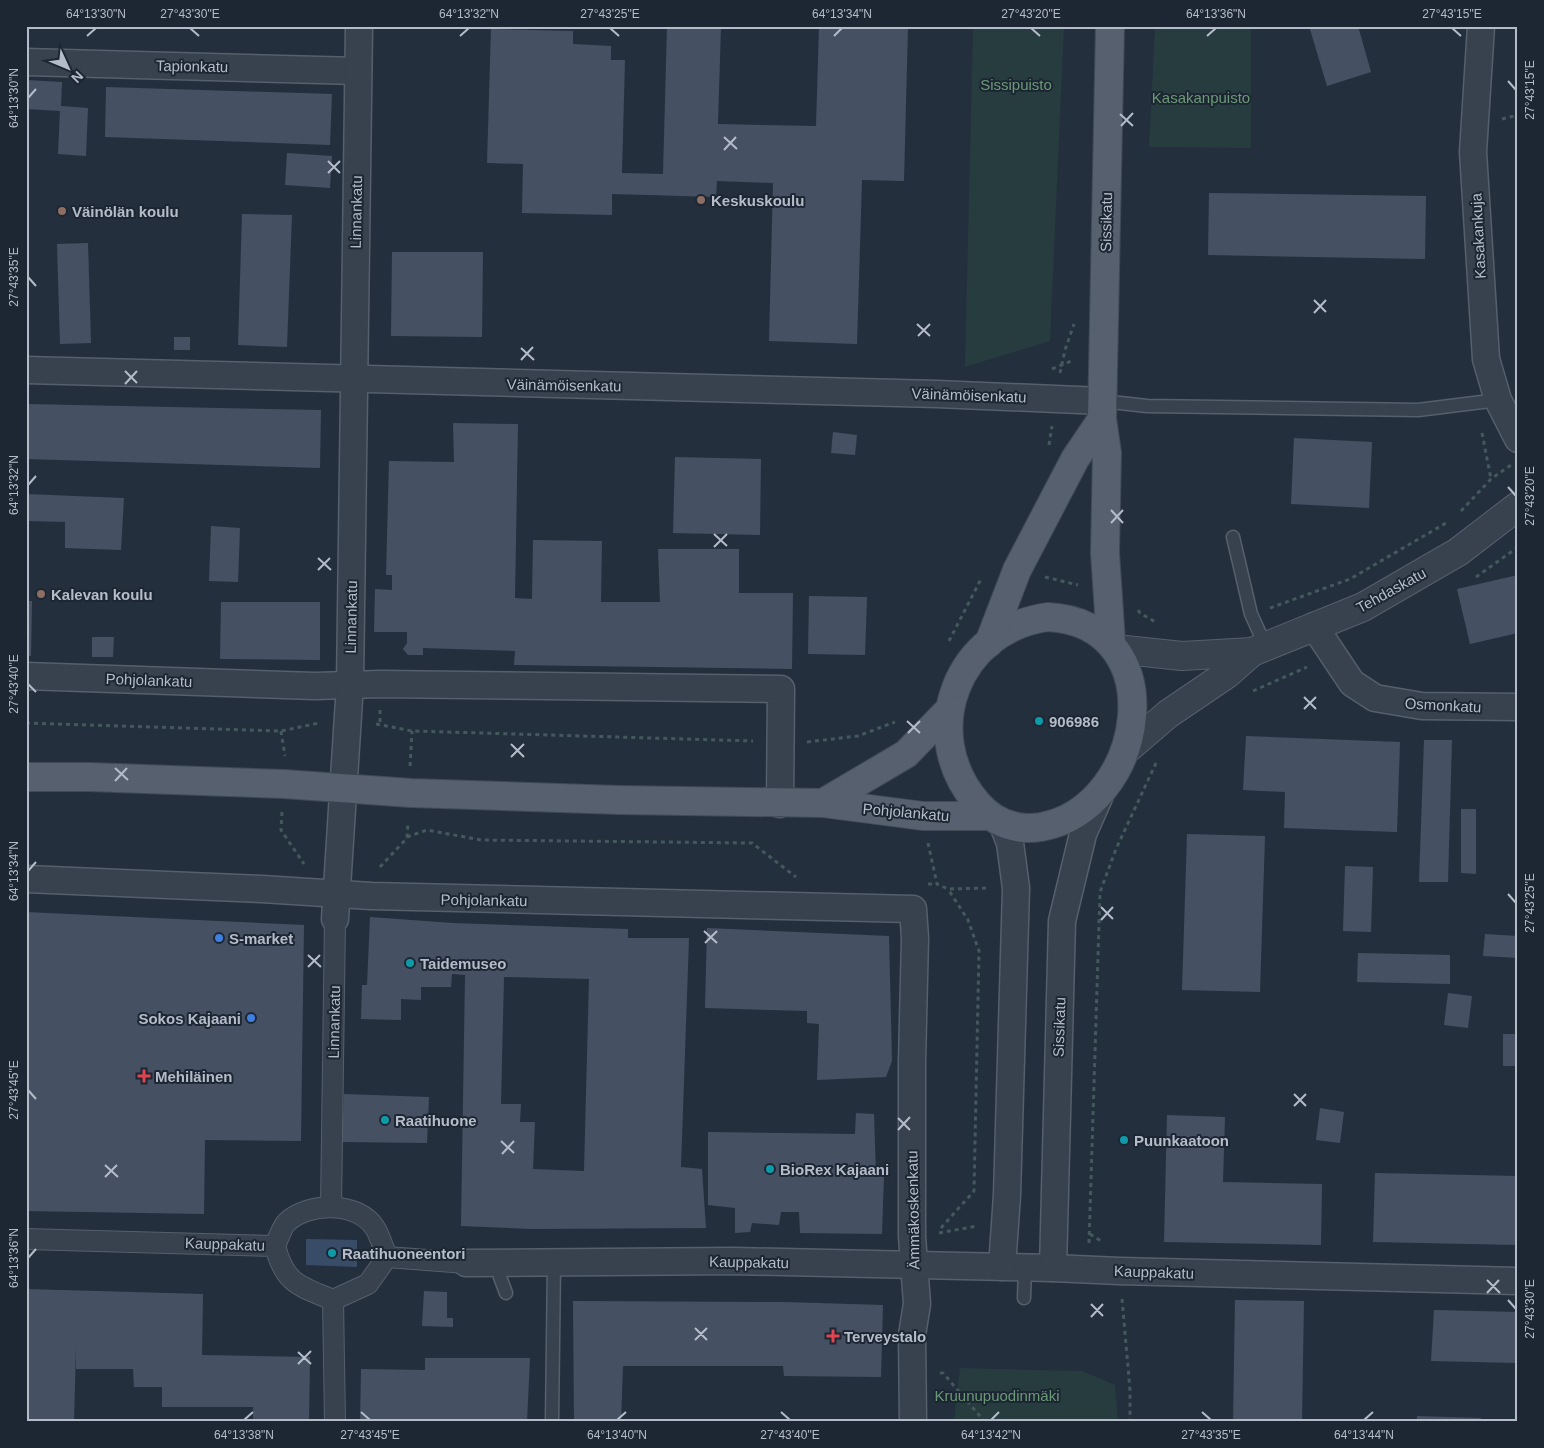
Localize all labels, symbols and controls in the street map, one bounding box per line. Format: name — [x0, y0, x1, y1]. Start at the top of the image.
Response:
text: 64°13'30"N — [66, 7, 126, 21]
text: 27°43'30"E — [160, 7, 220, 21]
text: 64°13'32"N — [439, 7, 499, 21]
text: 27°43'25"E — [580, 7, 640, 21]
text: 64°13'34"N — [812, 7, 872, 21]
text: 27°43'20"E — [1001, 7, 1061, 21]
text: 64°13'36"N — [1186, 7, 1246, 21]
text: 27°43'15"E — [1422, 7, 1482, 21]
north arrow — [42, 42, 92, 92]
street label: Tapionkatu — [156, 57, 228, 75]
text: 27°43'15"E — [1523, 60, 1537, 120]
text: 64°13'30"N — [7, 68, 21, 128]
text: N — [68, 68, 87, 86]
park label: Sissipuisto — [980, 76, 1052, 93]
park label: Kasakanpuisto — [1152, 89, 1250, 106]
street label: Linnankatu — [347, 175, 365, 249]
place label: Keskuskoulu — [711, 192, 804, 209]
street label: Sissikatu — [1097, 192, 1115, 252]
street label: Kasakankuja — [1467, 192, 1489, 279]
marker: Keskuskoulu — [695, 194, 707, 206]
place label: Väinölän koulu — [72, 203, 179, 220]
marker: Väinölän koulu — [56, 205, 68, 217]
text: 27°43'35"E — [7, 247, 21, 307]
street label: Väinämöisenkatu — [506, 375, 622, 395]
street label: Väinämöisenkatu — [911, 384, 1027, 406]
text: 64°13'32"N — [7, 455, 21, 515]
text: 27°43'20"E — [1523, 466, 1537, 526]
street label: Tehdaskatu — [1353, 564, 1429, 616]
street label: Linnankatu — [342, 580, 360, 654]
place label: Kalevan koulu — [51, 586, 153, 603]
marker: Kalevan koulu — [35, 588, 47, 600]
text: 27°43'40"E — [7, 654, 21, 714]
street label: Pohjolankatu — [105, 670, 193, 690]
street label: Osmonkatu — [1404, 695, 1482, 715]
place label: 906986 — [1049, 713, 1099, 730]
marker: 906986 — [1033, 715, 1045, 727]
street label: Pohjolankatu — [862, 800, 950, 824]
text: 64°13'34"N — [7, 841, 21, 901]
text: 27°43'25"E — [1523, 873, 1537, 933]
street label: Pohjolankatu — [440, 891, 528, 909]
place label: S-market — [229, 930, 293, 947]
marker: S-market — [213, 932, 225, 944]
place label: Taidemuseo — [420, 955, 506, 972]
marker: Taidemuseo — [404, 957, 416, 969]
street label: Linnankatu — [325, 985, 343, 1059]
street label: Sissikatu — [1049, 997, 1069, 1057]
place label: Sokos Kajaani — [138, 1010, 241, 1027]
marker: Sokos Kajaani — [245, 1012, 257, 1024]
text: 27°43'45"E — [7, 1060, 21, 1120]
place label: Mehiläinen — [155, 1068, 233, 1085]
marker: Mehiläinen — [137, 1069, 151, 1083]
place label: Raatihuone — [395, 1112, 477, 1129]
marker: Raatihuone — [379, 1114, 391, 1126]
place label: Puunkaatoon — [1134, 1132, 1229, 1149]
marker: Puunkaatoon — [1118, 1134, 1130, 1146]
street label: Ämmäkoskenkatu — [903, 1150, 923, 1270]
place label: BioRex Kajaani — [780, 1161, 889, 1178]
marker: BioRex Kajaani — [764, 1163, 776, 1175]
text: 64°13'36"N — [7, 1228, 21, 1288]
street label: Kauppakatu — [185, 1234, 265, 1254]
place label: Raatihuoneentori — [342, 1245, 465, 1262]
marker: Raatihuoneentori — [326, 1247, 338, 1259]
street label: Kauppakatu — [709, 1253, 789, 1271]
street label: Kauppakatu — [1114, 1262, 1194, 1282]
text: 27°43'30"E — [1523, 1279, 1537, 1339]
place label: Terveystalo — [844, 1328, 926, 1345]
marker: Terveystalo — [826, 1329, 840, 1343]
park label: Kruunupuodinmäki — [934, 1387, 1060, 1404]
text: 64°13'38"N — [214, 1428, 274, 1442]
text: 27°43'45"E — [340, 1428, 400, 1442]
text: 64°13'40"N — [587, 1428, 647, 1442]
text: 27°43'40"E — [760, 1428, 820, 1442]
text: 64°13'42"N — [961, 1428, 1021, 1442]
text: 27°43'35"E — [1181, 1428, 1241, 1442]
text: 64°13'44"N — [1334, 1428, 1394, 1442]

